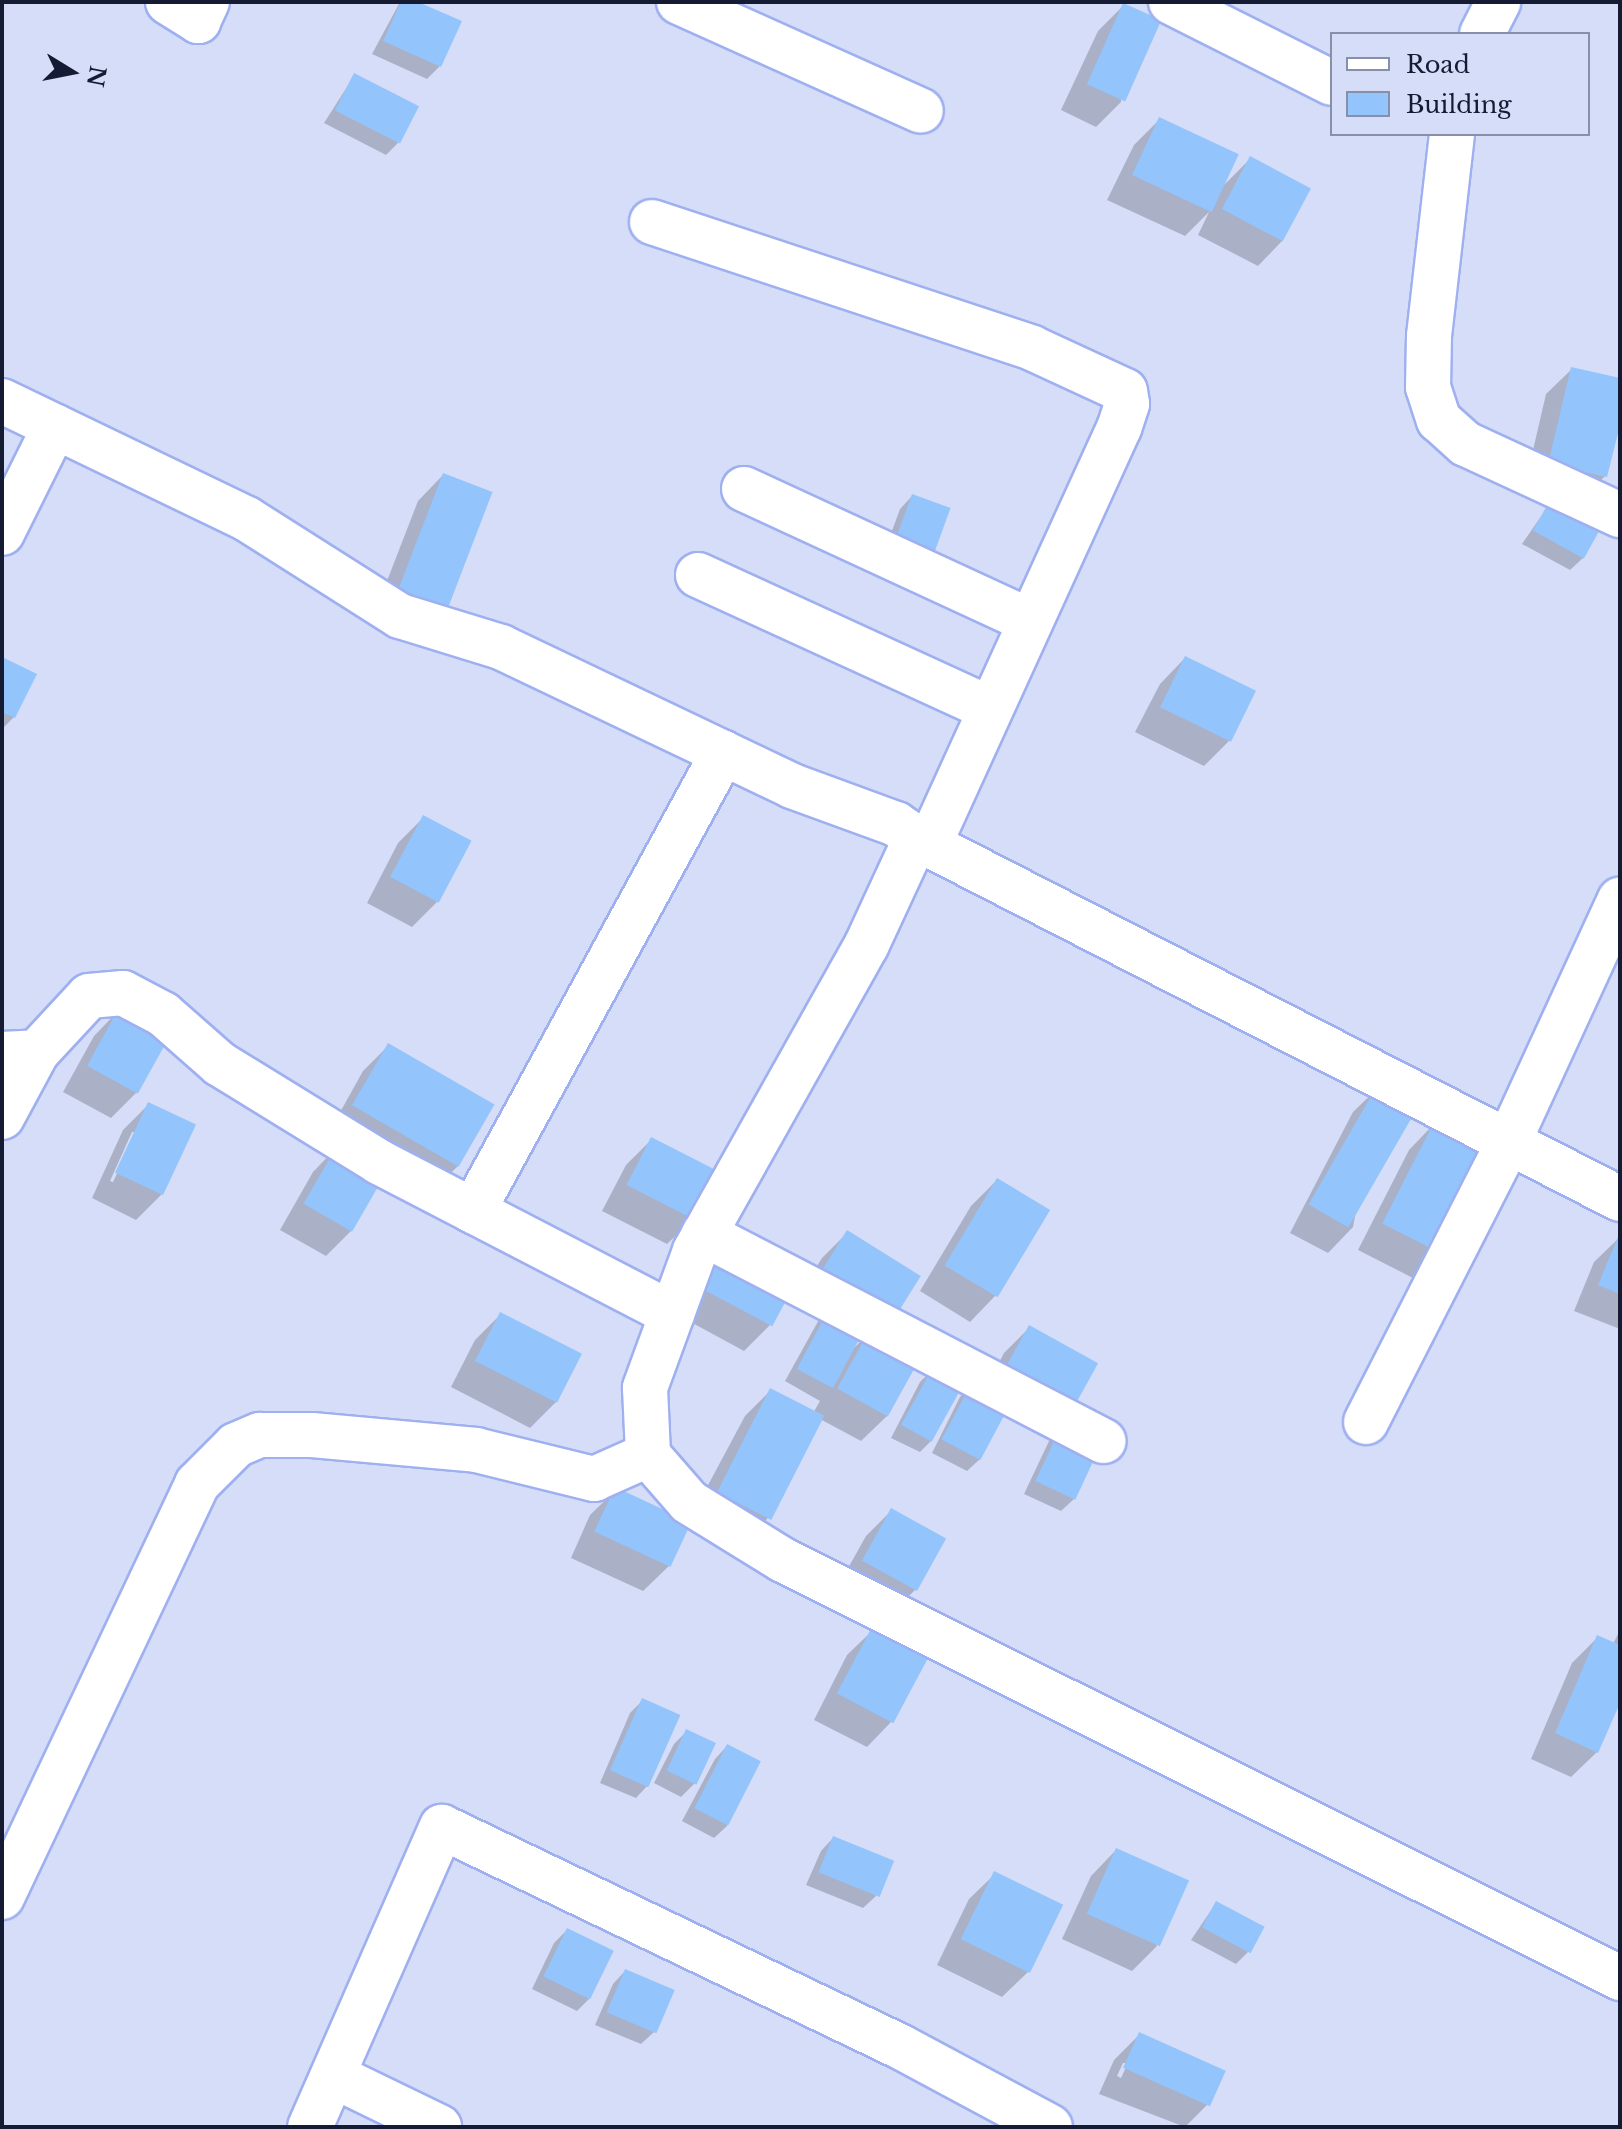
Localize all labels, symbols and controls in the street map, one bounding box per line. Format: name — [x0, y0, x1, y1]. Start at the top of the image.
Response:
north arrow — [32, 32, 112, 112]
legend — [1330, 32, 1590, 136]
text: Road — [1406, 50, 1470, 79]
text: N — [81, 64, 111, 89]
text: Building — [1406, 90, 1512, 119]

